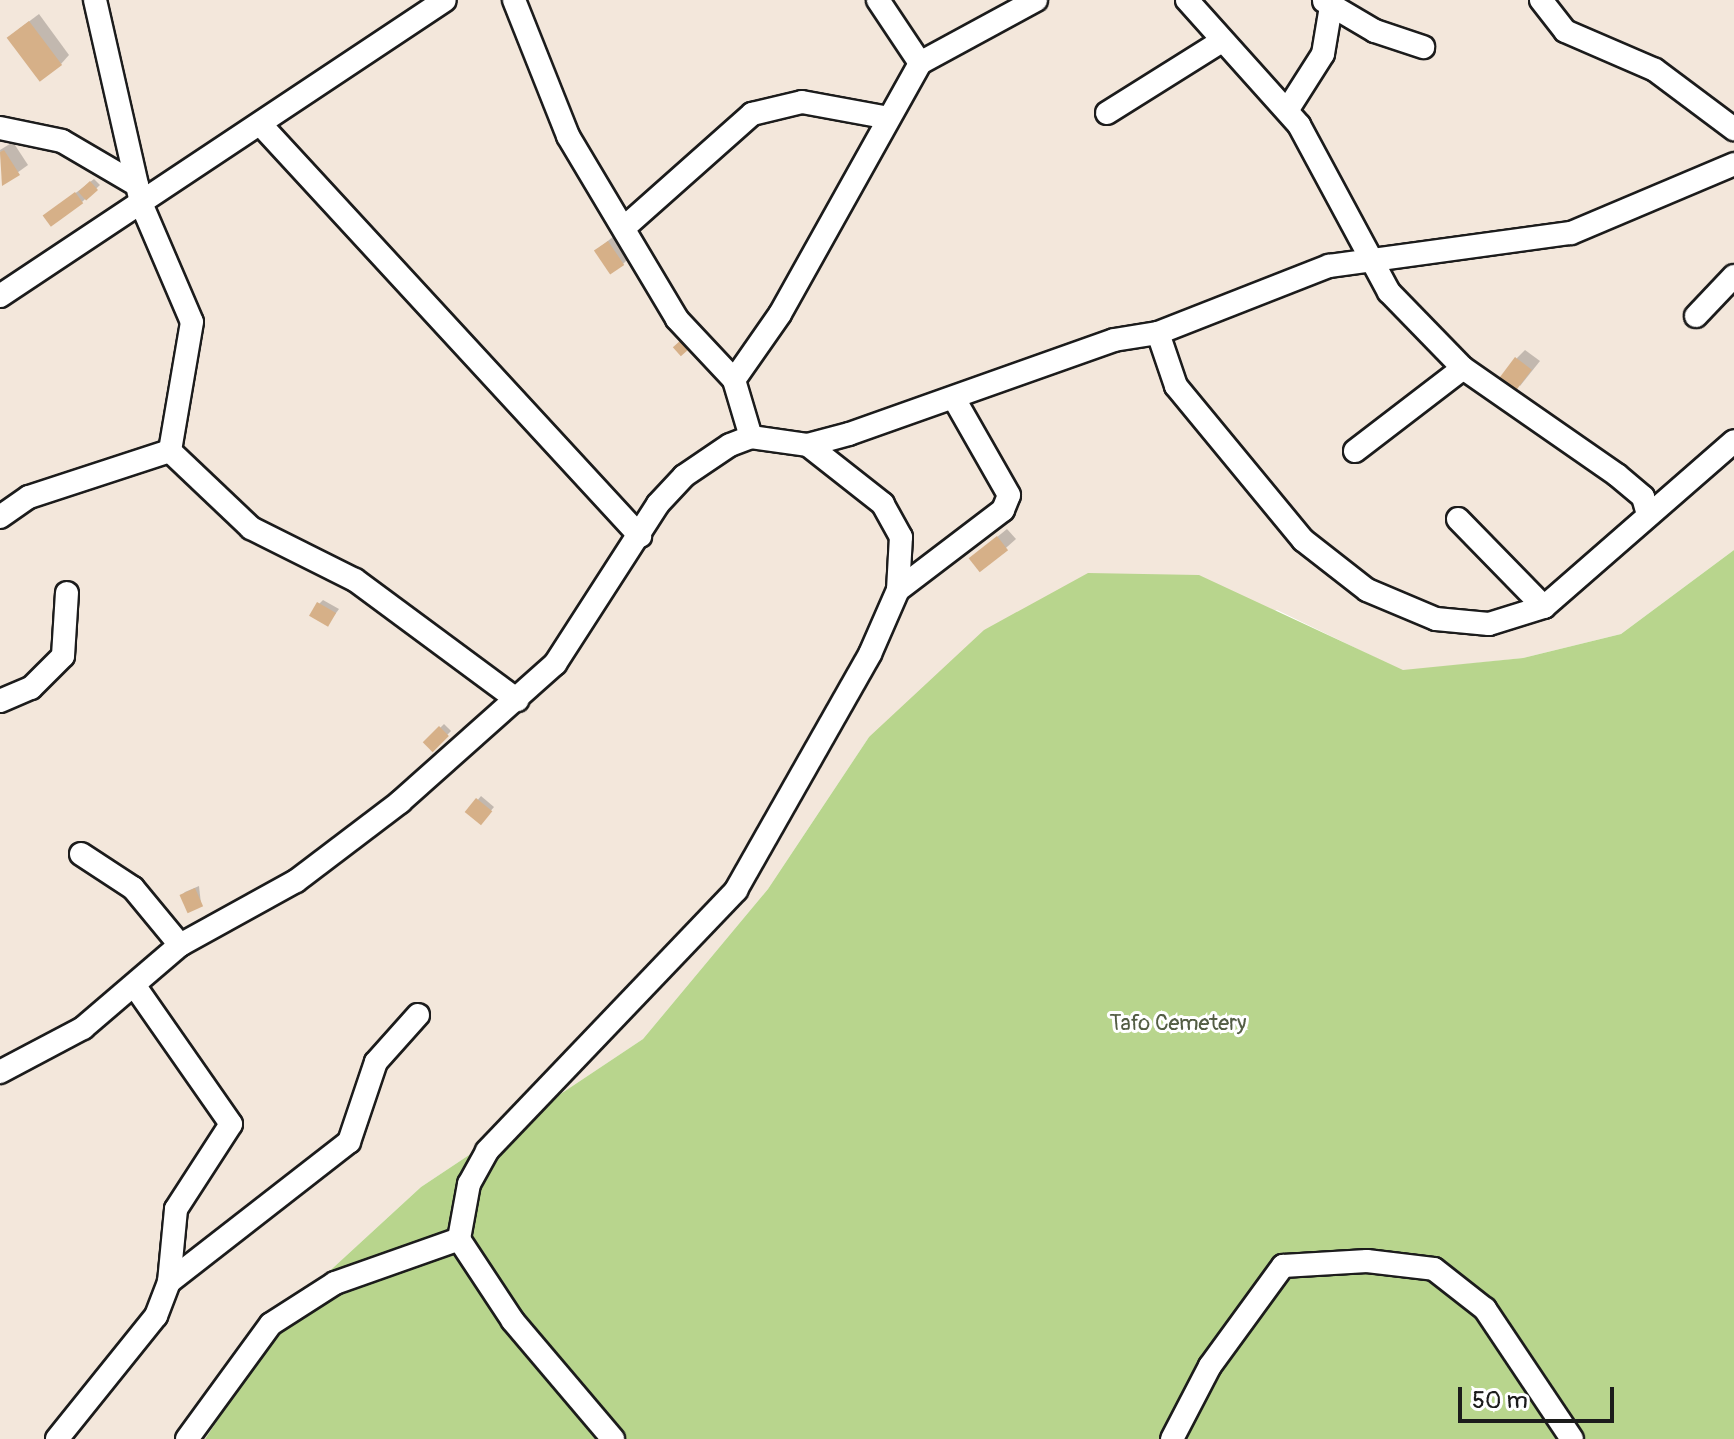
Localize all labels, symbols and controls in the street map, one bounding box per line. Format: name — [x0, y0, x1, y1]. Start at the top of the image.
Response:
park label: Tafo Cemetery — [1110, 1011, 1246, 1037]
scale bar — [1462, 1371, 1618, 1421]
text: 50 m — [1472, 1386, 1528, 1415]

